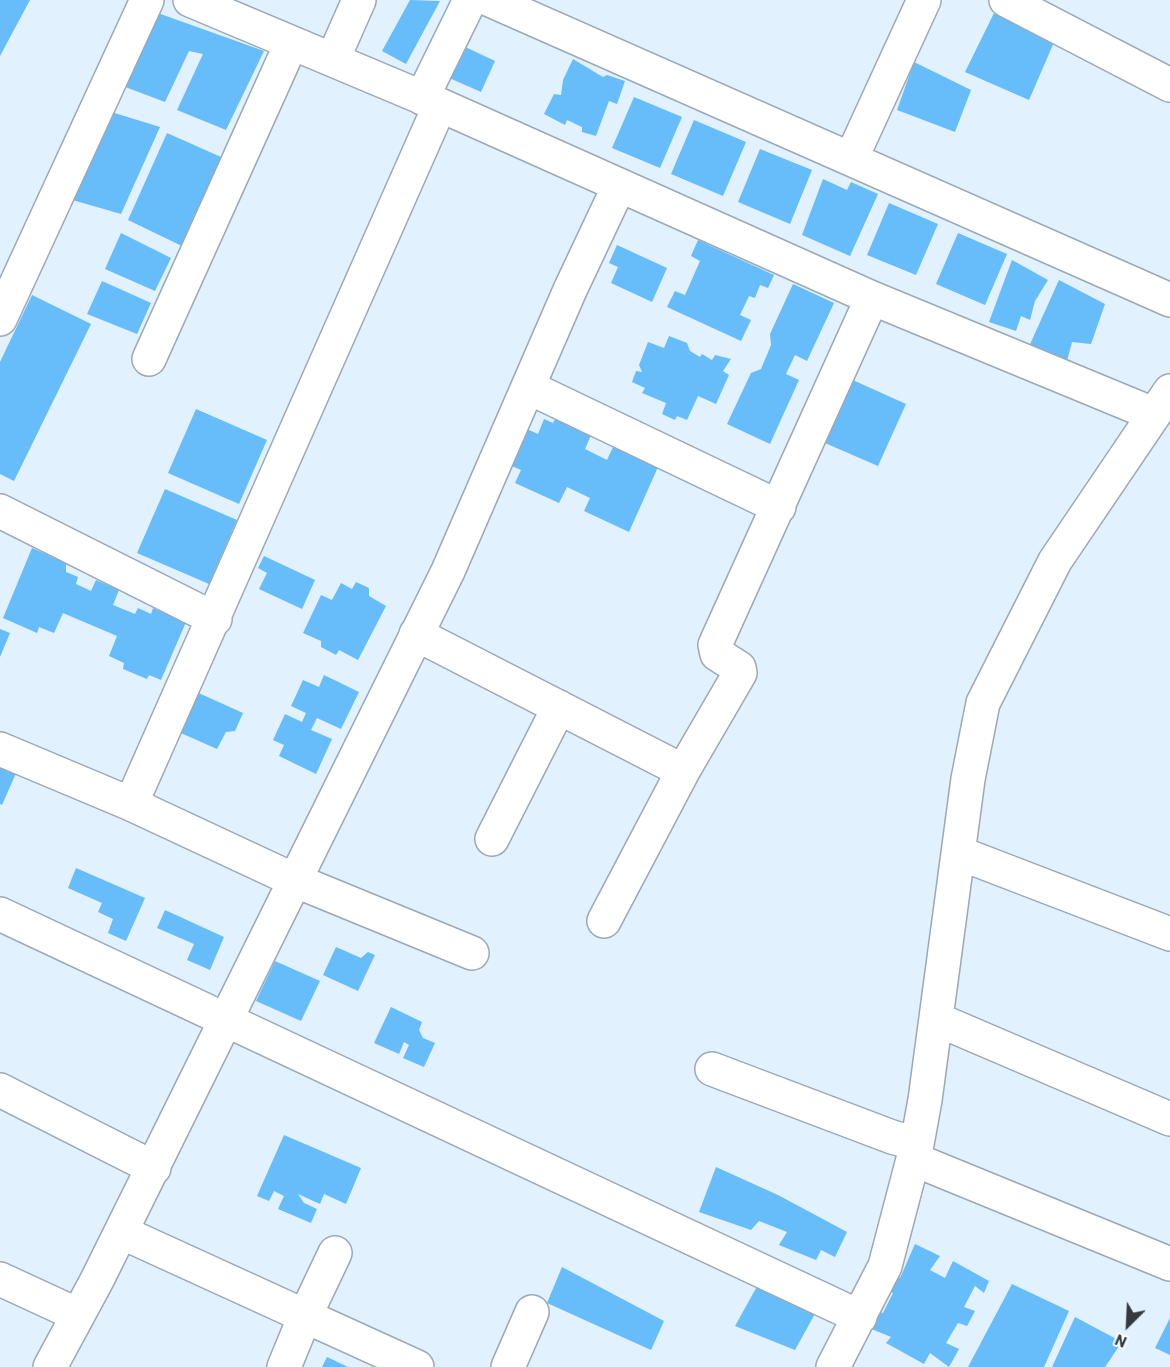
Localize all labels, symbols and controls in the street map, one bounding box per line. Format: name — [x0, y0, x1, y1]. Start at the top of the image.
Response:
north arrow — [1098, 1295, 1158, 1355]
text: N — [1112, 1331, 1129, 1353]

